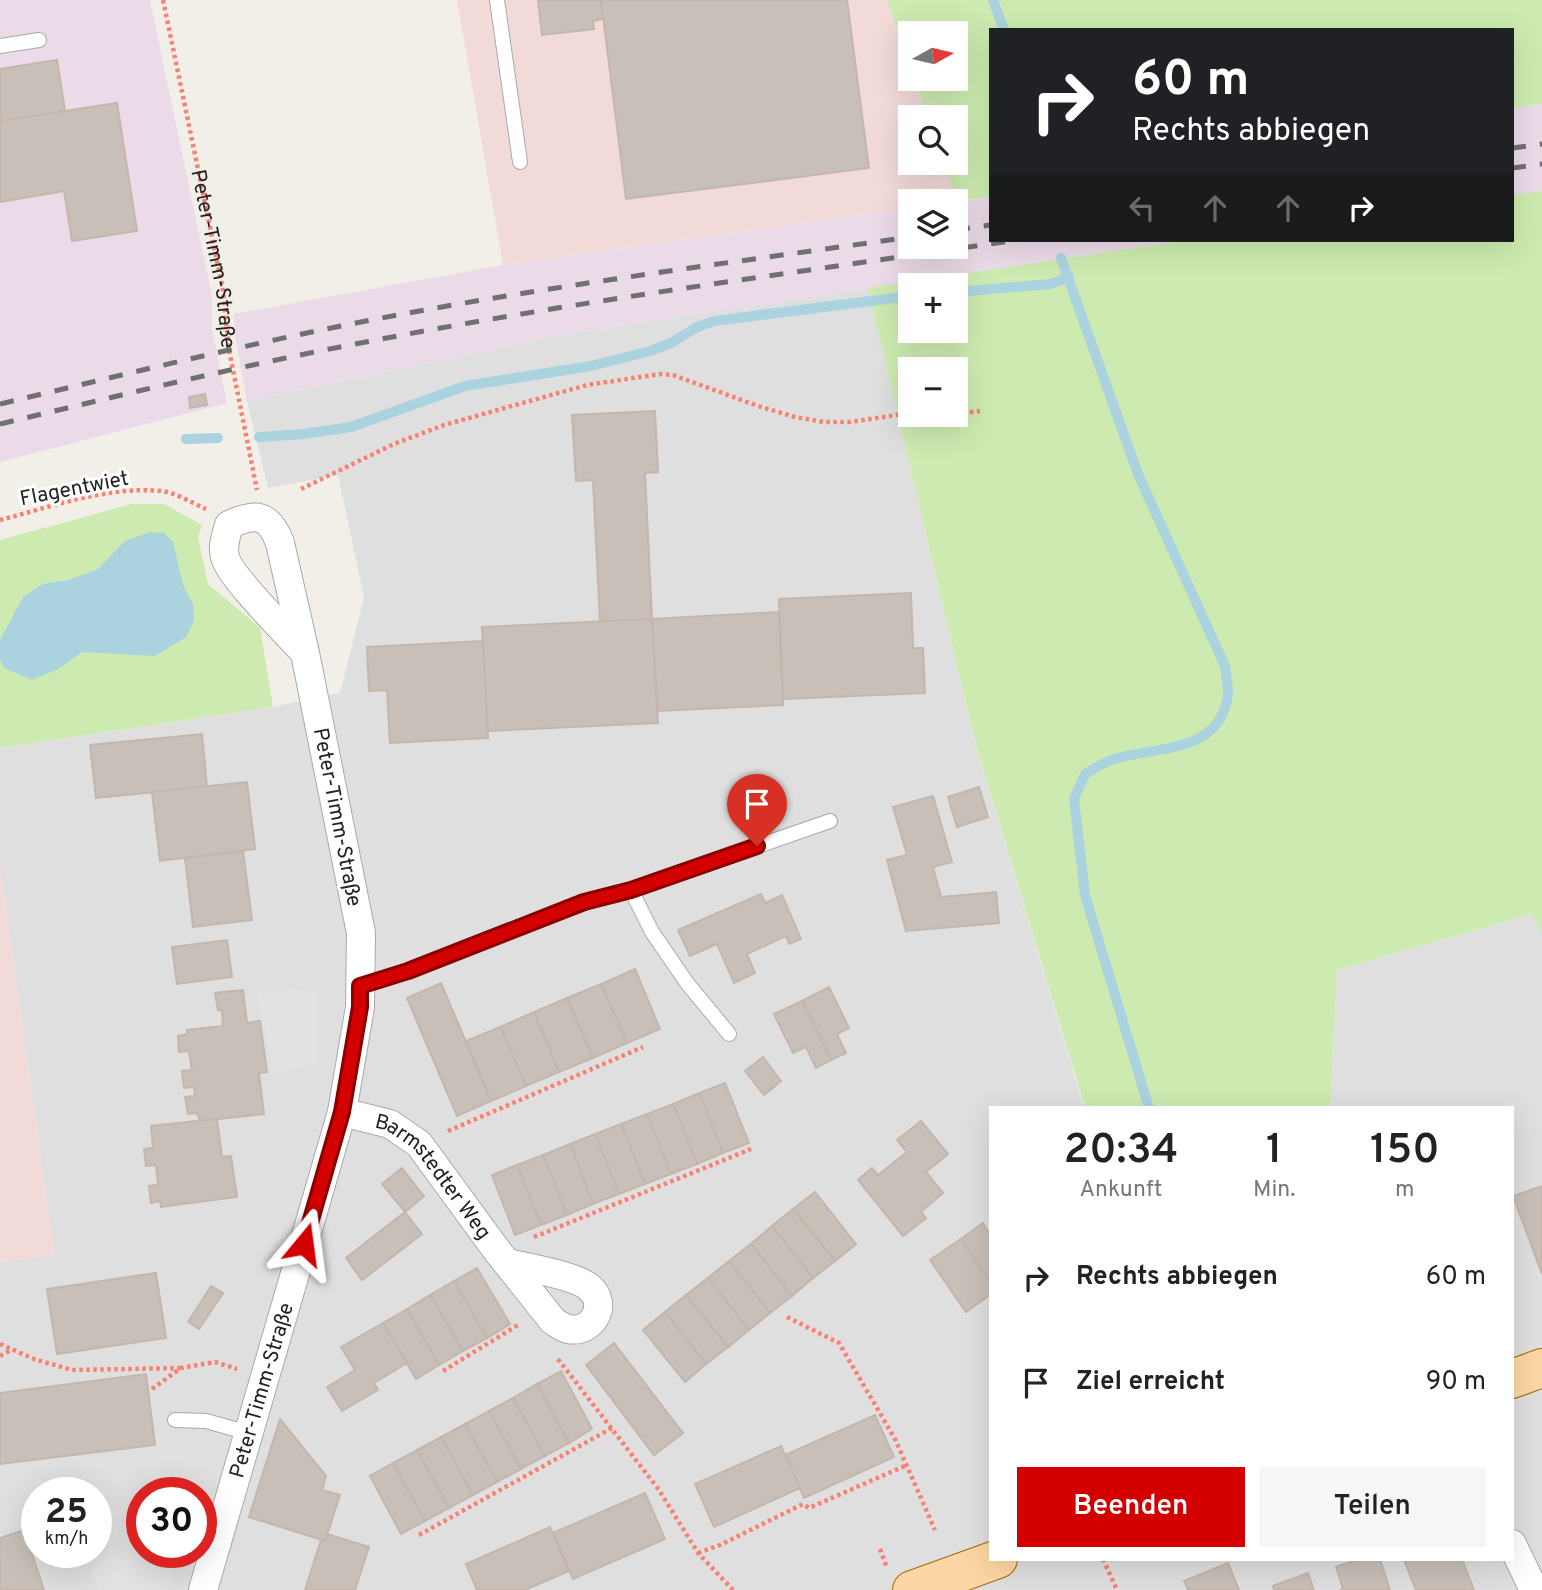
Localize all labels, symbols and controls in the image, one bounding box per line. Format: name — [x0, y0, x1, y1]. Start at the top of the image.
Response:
north arrow — [898, 21, 968, 91]
map controls — [898, 21, 968, 427]
text: 60 m — [1132, 51, 1250, 113]
icon: right — [1017, 56, 1108, 147]
button: search — [898, 105, 968, 175]
text: Rechts abbiegen — [1132, 112, 1370, 152]
street label: Peter-Timm-Straße — [183, 167, 241, 350]
button: layers — [898, 189, 968, 259]
icon: left — [1123, 189, 1161, 227]
icon: ahead — [1196, 189, 1234, 227]
icon: ahead — [1269, 189, 1307, 227]
icon: right — [1342, 189, 1380, 227]
button: + — [898, 273, 968, 343]
button: − — [898, 357, 968, 427]
street label: Flagentwiet — [18, 466, 131, 513]
street label: Peter-Timm-Straße — [306, 726, 367, 909]
pin — [727, 774, 787, 846]
icon: arrive — [738, 785, 776, 823]
street label: Barmstedter Weg — [372, 1109, 496, 1245]
text: 20:34 — [1063, 1125, 1178, 1178]
text: 1 — [1266, 1125, 1282, 1178]
text: 150 — [1370, 1125, 1440, 1178]
text: Ankunft — [1079, 1176, 1162, 1205]
text: Min. — [1253, 1176, 1296, 1205]
text: m — [1395, 1176, 1415, 1205]
position arrow — [267, 1207, 341, 1281]
icon: right — [1017, 1259, 1055, 1297]
text: Rechts abbiegen — [1076, 1261, 1278, 1294]
text: 60 m — [1426, 1261, 1486, 1294]
street label: Peter-Timm-Straße — [224, 1300, 301, 1482]
icon: arrive — [1017, 1364, 1055, 1402]
text: Ziel erreicht — [1076, 1366, 1225, 1399]
text: 90 m — [1426, 1366, 1486, 1399]
button: Beenden — [1017, 1467, 1245, 1547]
button: Teilen — [1259, 1467, 1486, 1547]
speed limit sign: 30 — [126, 1477, 217, 1568]
text: 25 — [45, 1491, 88, 1535]
text: km/h — [45, 1528, 88, 1551]

